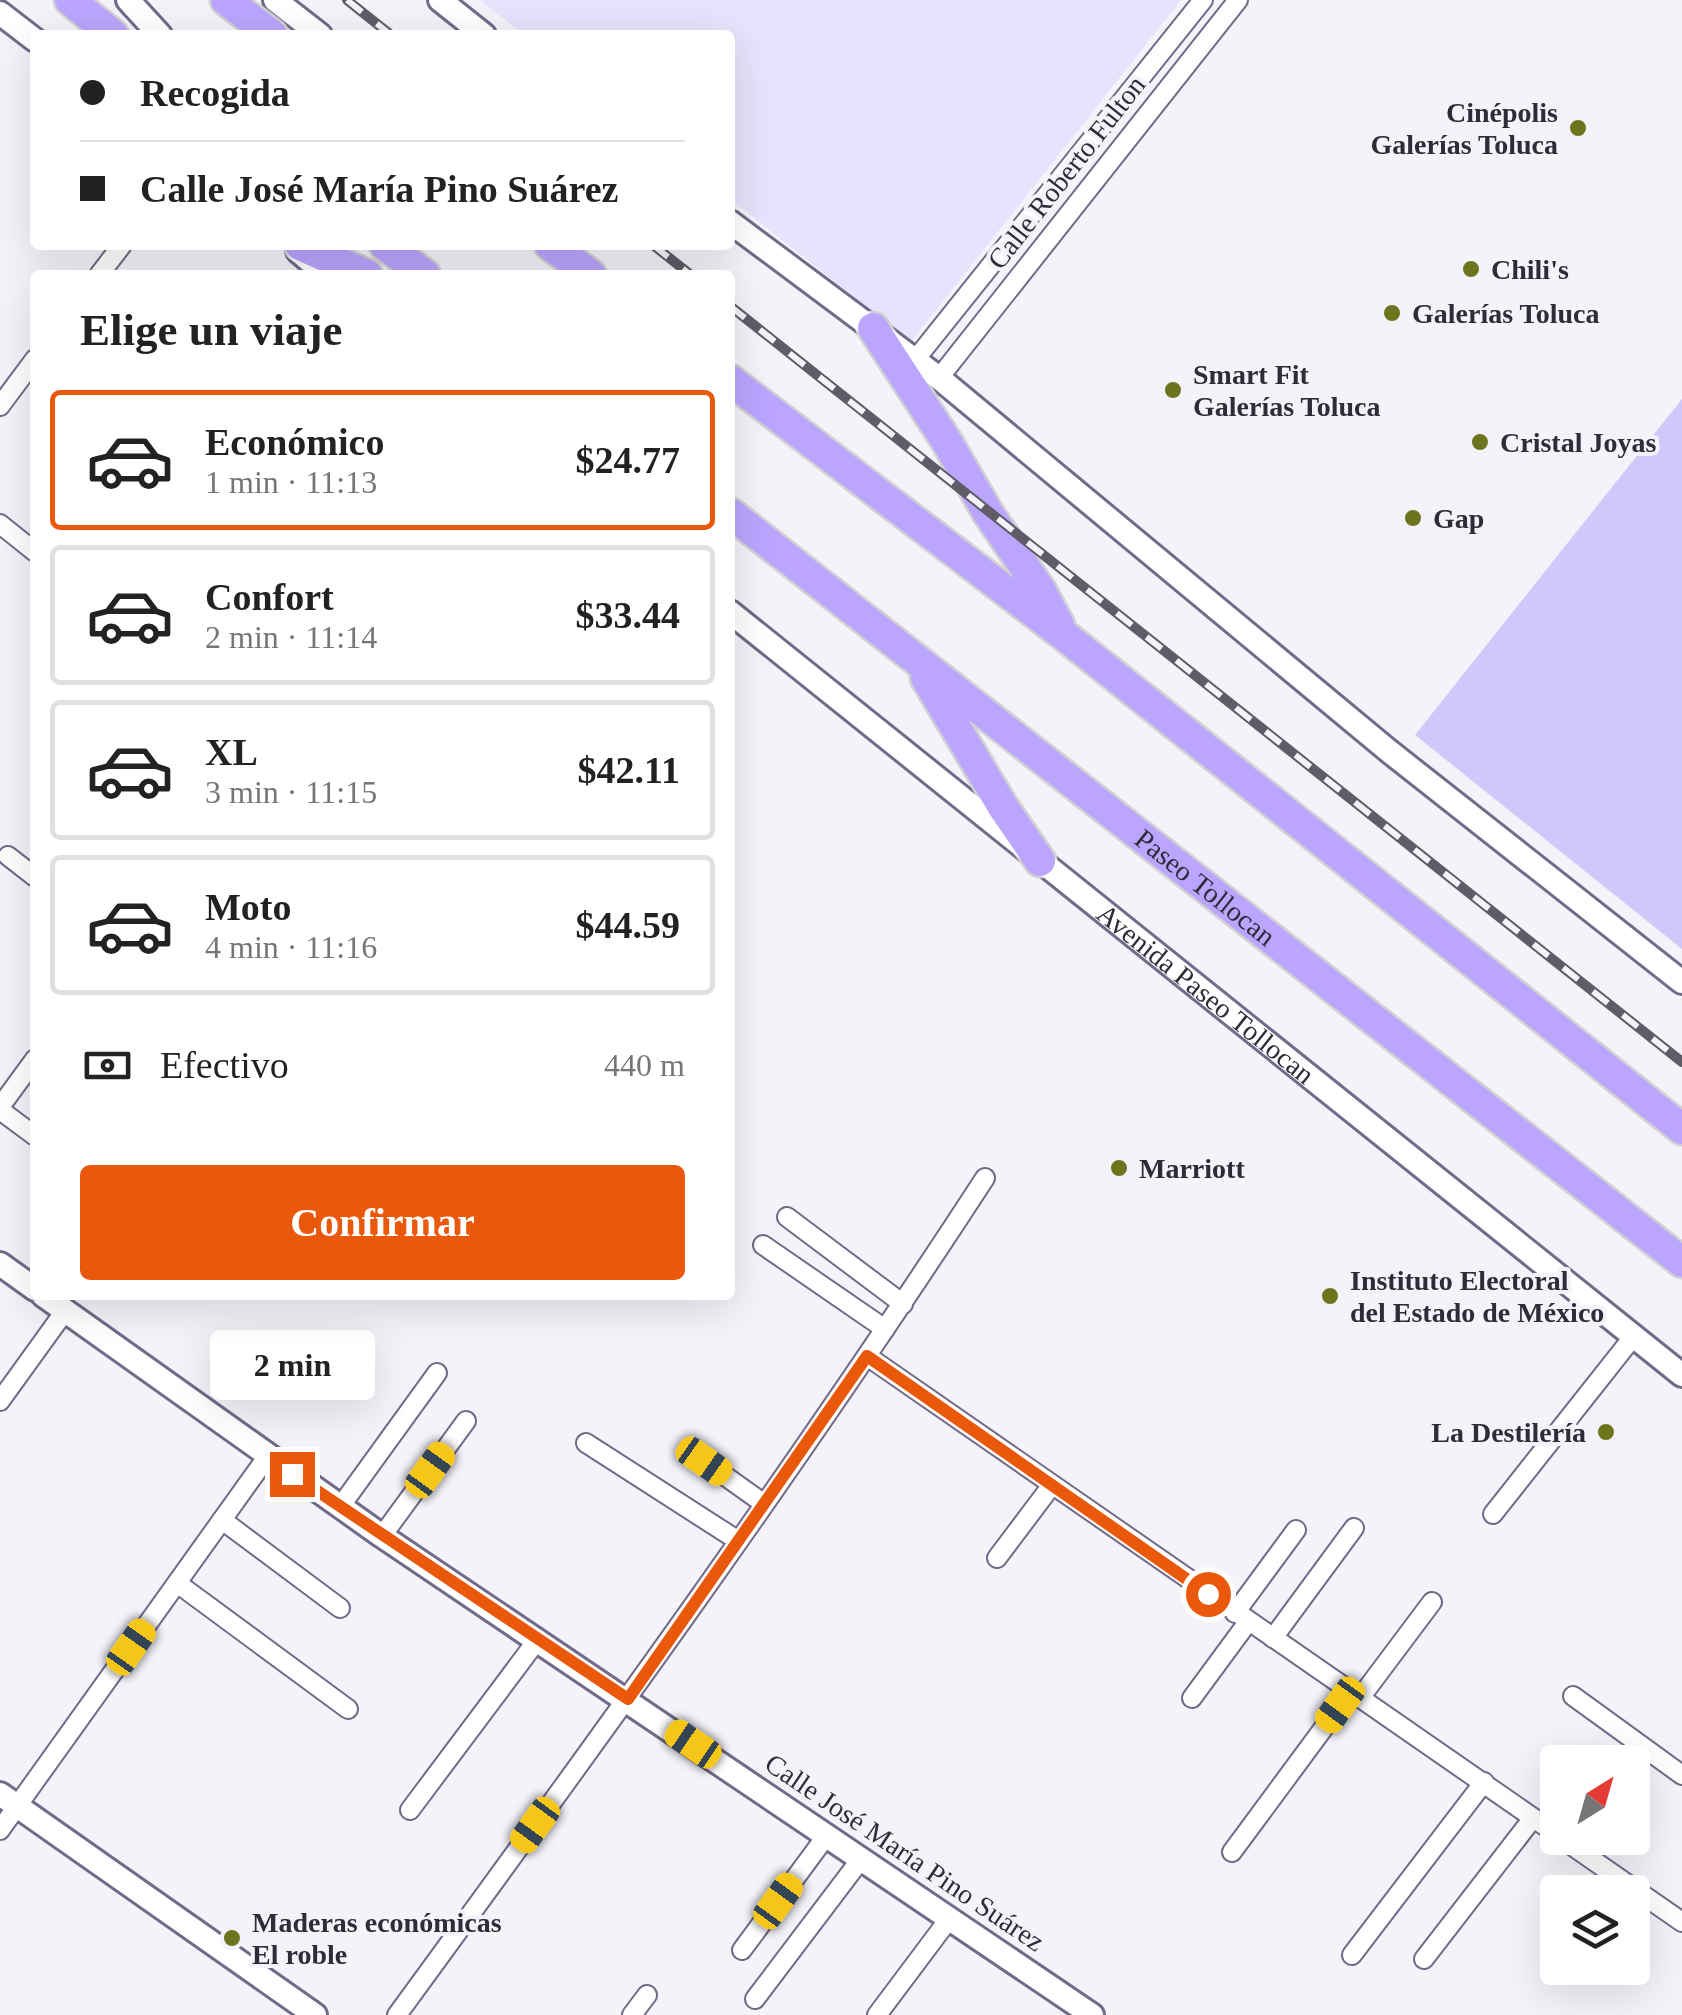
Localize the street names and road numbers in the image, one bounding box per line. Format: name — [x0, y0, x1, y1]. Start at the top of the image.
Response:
street label: Calle Roberto Fulton — [981, 70, 1151, 275]
street label: Paseo Tollocan — [1129, 823, 1281, 952]
street label: Avenida Paseo Tollocan — [1091, 898, 1320, 1090]
street label: Calle José María Pino Suárez — [759, 1747, 1050, 1957]

